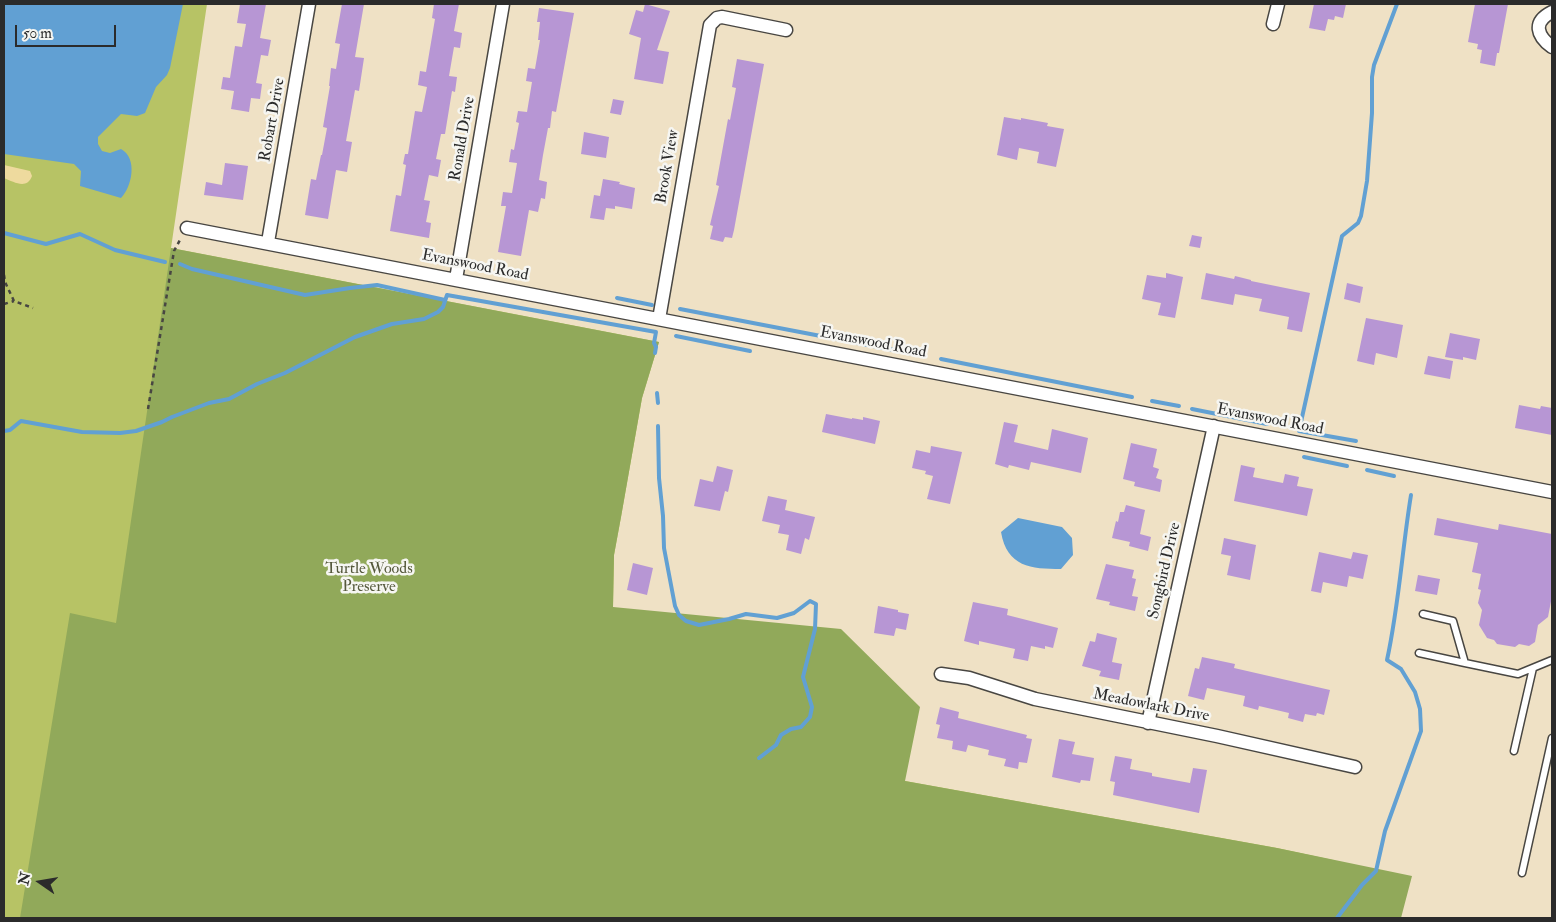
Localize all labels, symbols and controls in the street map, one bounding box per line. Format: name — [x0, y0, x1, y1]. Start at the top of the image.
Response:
scale bar — [18, 15, 119, 47]
text: 50 m — [23, 24, 52, 43]
street label: Robart Drive — [256, 77, 290, 163]
street label: Ronald Drive — [446, 95, 480, 183]
street label: Brook View — [652, 129, 684, 205]
street label: Evanswood Road — [420, 246, 530, 286]
street label: Evanswood Road — [818, 323, 928, 363]
street label: Evanswood Road — [1215, 400, 1325, 440]
street label: Songbird Drive — [1145, 521, 1185, 621]
park label: Turtle Woods Preserve — [325, 560, 413, 598]
street label: Meadowlark Drive — [1091, 685, 1211, 727]
north arrow — [15, 857, 65, 907]
text: N — [15, 870, 35, 887]

